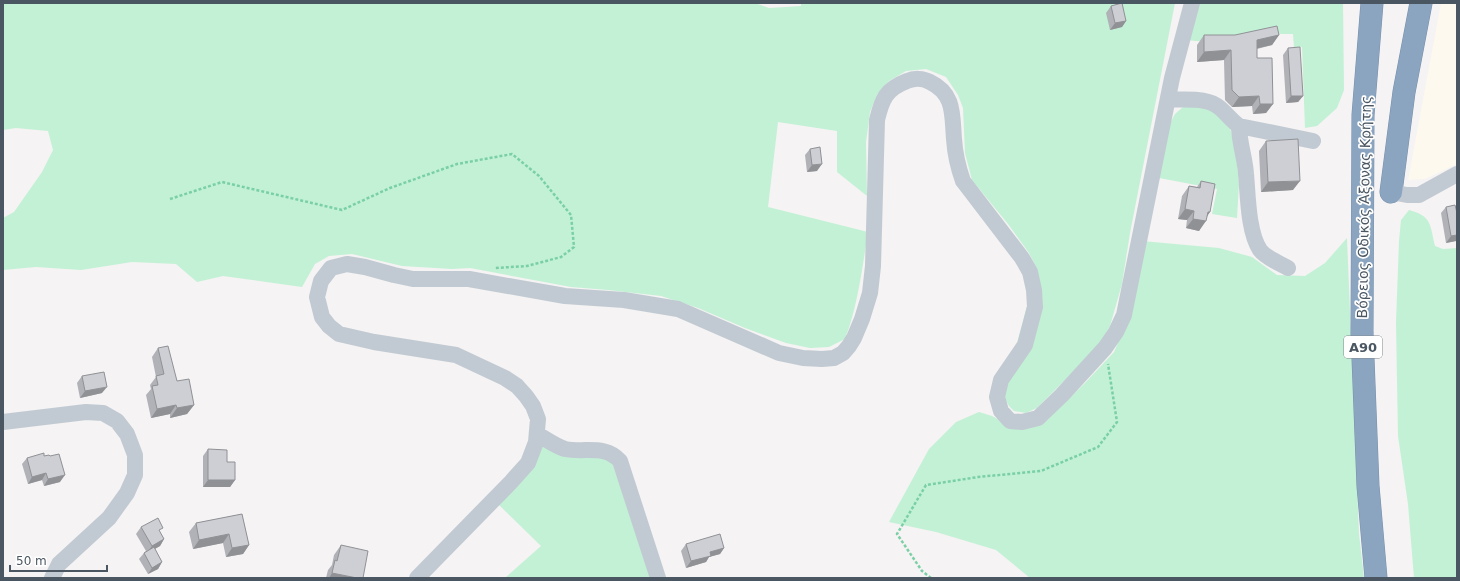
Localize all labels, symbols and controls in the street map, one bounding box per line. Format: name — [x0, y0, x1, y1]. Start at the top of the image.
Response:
street label: Βόρειος Οδικός Άξονας Κρήτης — [1354, 96, 1374, 318]
road number: Α90 — [1344, 336, 1382, 358]
scale bar — [10, 547, 107, 573]
text: 50 m — [16, 554, 47, 568]

